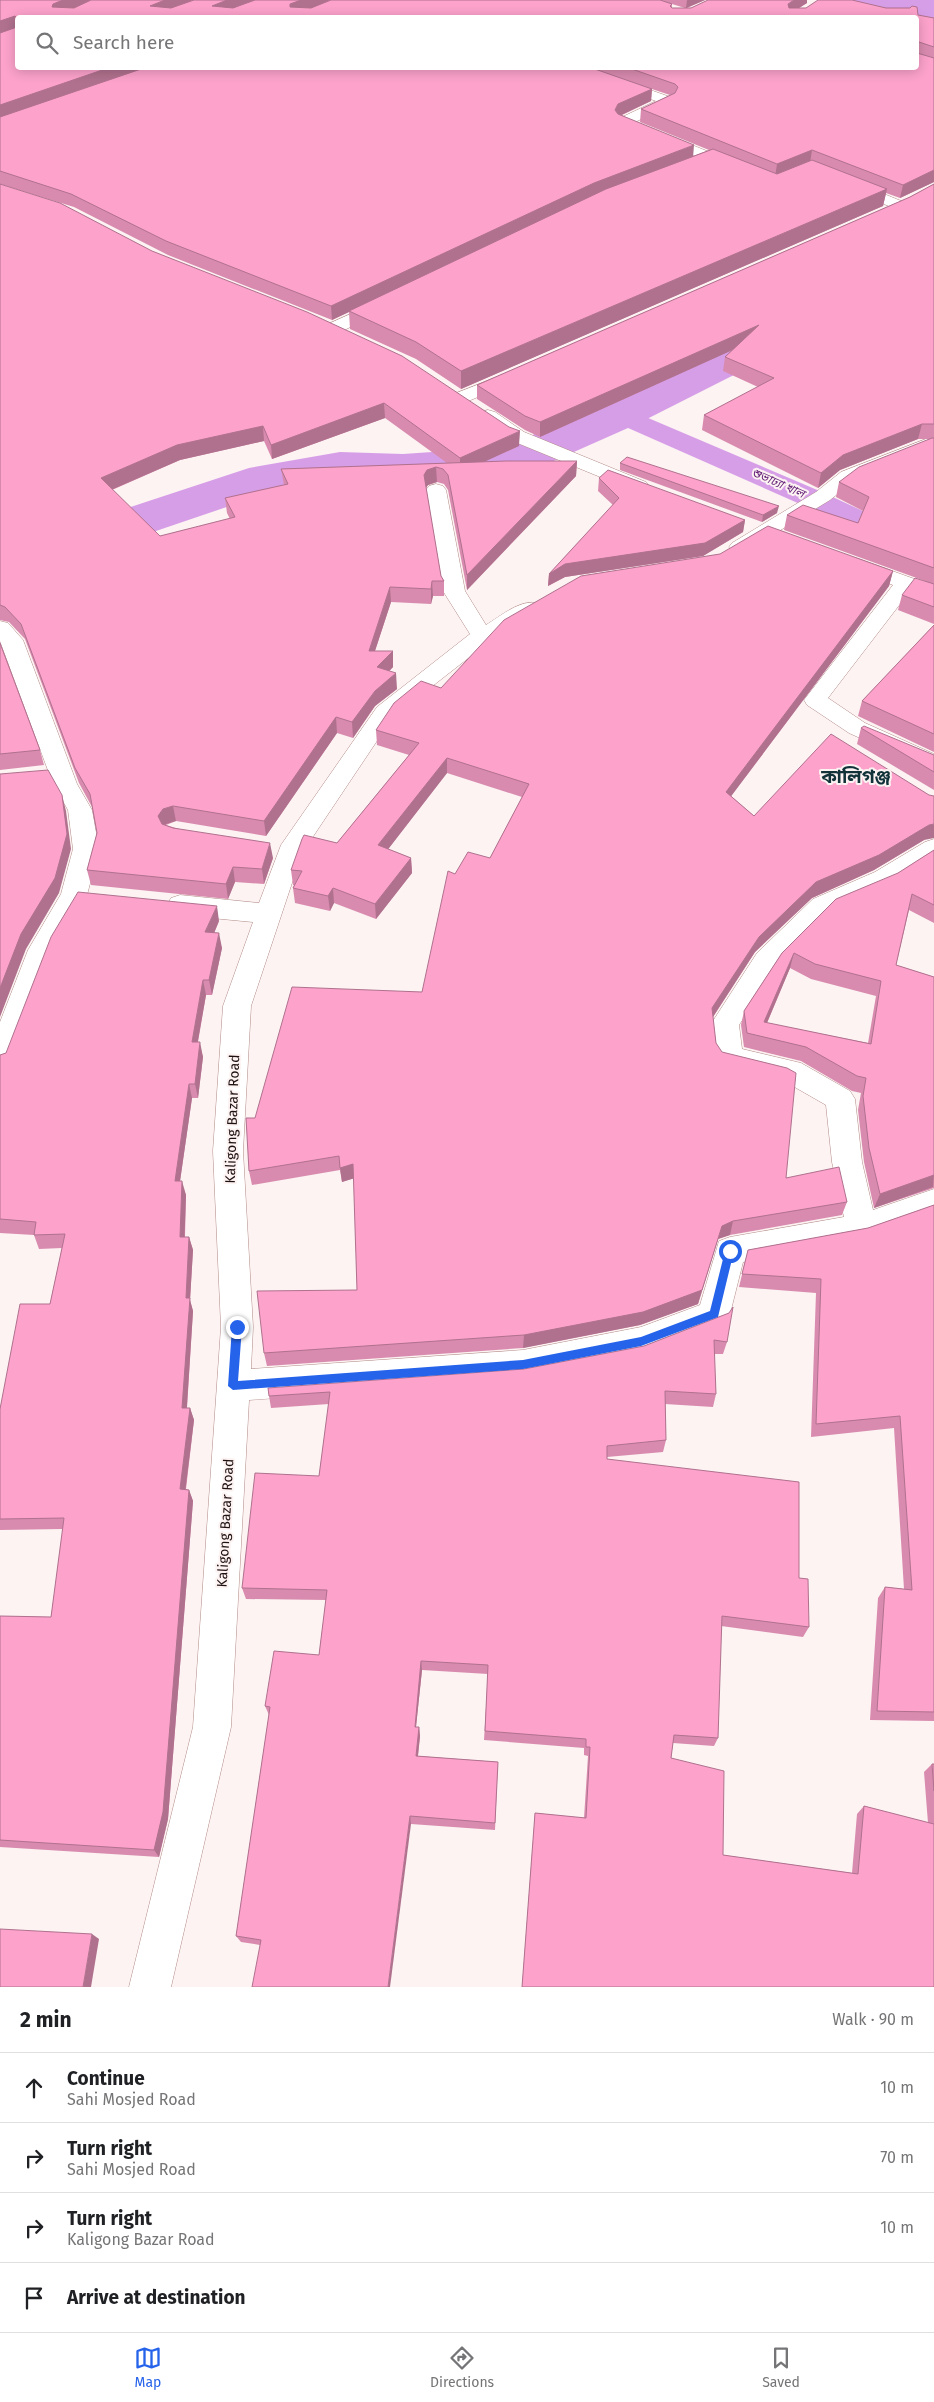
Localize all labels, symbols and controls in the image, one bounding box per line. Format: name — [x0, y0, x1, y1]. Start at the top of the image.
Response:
search box — [15, 15, 919, 70]
icon: search — [33, 29, 61, 57]
text: Search here — [73, 31, 174, 54]
water label: শুভাঢ্যা খাল — [749, 465, 809, 502]
district label: কালিগঞ্জ — [820, 765, 891, 788]
street label: Kaligong Bazar Road — [222, 1054, 243, 1184]
route start — [719, 1240, 742, 1263]
route end — [226, 1316, 249, 1339]
street label: Kaligong Bazar Road — [214, 1458, 237, 1588]
text: 2 min — [20, 2007, 72, 2033]
text: Walk · 90 m — [832, 2010, 914, 2029]
text: Continue — [67, 2067, 145, 2090]
icon: ahead — [20, 2074, 48, 2102]
text: 10 m — [880, 2078, 914, 2097]
text: Sahi Mosjed Road — [67, 2090, 196, 2109]
text: Turn right — [67, 2137, 152, 2160]
icon: right — [20, 2144, 48, 2172]
text: 70 m — [880, 2148, 914, 2167]
text: Sahi Mosjed Road — [67, 2160, 196, 2179]
text: Turn right — [67, 2207, 152, 2230]
icon: right — [20, 2214, 48, 2242]
text: 10 m — [880, 2218, 914, 2237]
text: Kaligong Bazar Road — [67, 2230, 215, 2249]
icon: arrive — [20, 2284, 48, 2312]
text: Arrive at destination — [67, 2286, 246, 2309]
tab: Map — [134, 2344, 162, 2391]
tab: Directions — [430, 2344, 494, 2391]
tab: Saved — [762, 2344, 800, 2391]

